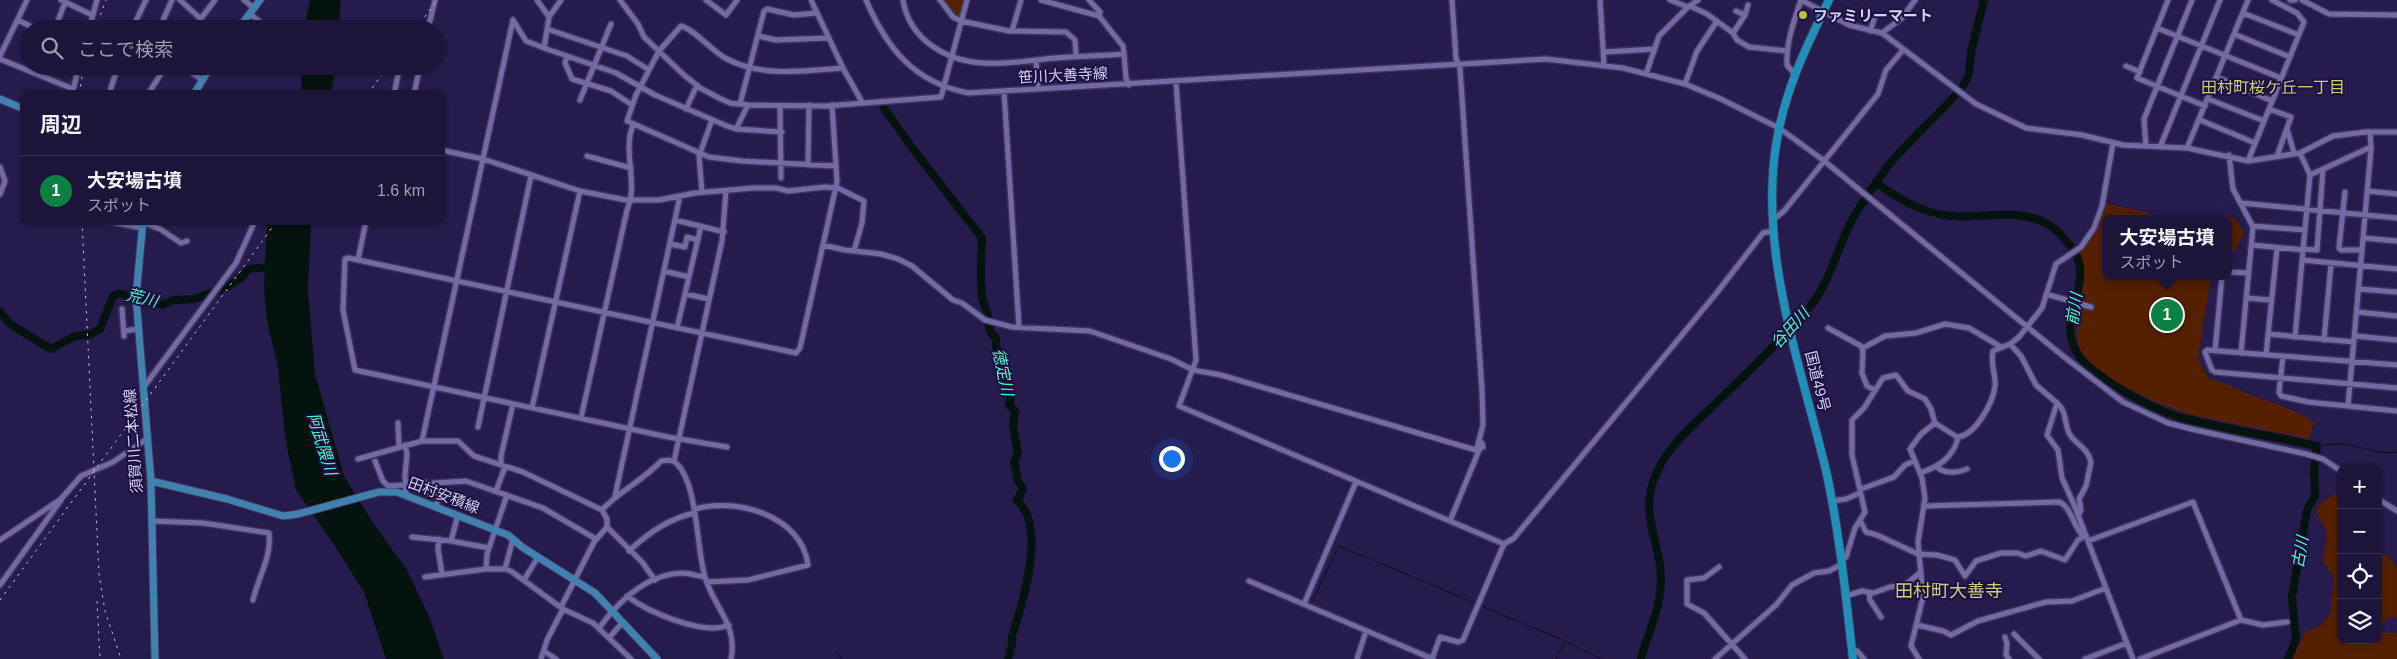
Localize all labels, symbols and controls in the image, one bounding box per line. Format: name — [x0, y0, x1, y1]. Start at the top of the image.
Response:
place label: ファミリーマート — [1813, 7, 1933, 24]
marker: ファミリーマート — [1797, 9, 1809, 21]
search box — [20, 20, 445, 75]
icon: search — [38, 34, 66, 62]
text: ここで検索 — [78, 39, 173, 60]
street label: 笹川大善寺線 — [1018, 64, 1108, 86]
district label: 田村町桜ケ丘一丁目 — [2201, 79, 2345, 96]
text: 周辺 — [40, 113, 82, 136]
text: 大安場古墳 — [87, 170, 182, 191]
text: 1 — [52, 182, 60, 199]
text: 1.6 km — [377, 182, 425, 199]
text: スポット — [87, 197, 151, 214]
popup — [2102, 215, 2232, 280]
text: 大安場古墳 — [2119, 227, 2215, 248]
text: スポット — [2119, 254, 2184, 271]
water label: 荒川 — [124, 286, 162, 311]
water label: 前川 — [2063, 290, 2085, 326]
pin: 1 — [2151, 296, 2183, 334]
water label: 谷田川 — [1768, 303, 1814, 352]
water label: 徳定川 — [990, 347, 1017, 399]
street label: 国道49号 — [1802, 349, 1834, 413]
street label: 須賀川二本松線 — [121, 388, 145, 494]
water label: 阿武隈川 — [305, 411, 340, 479]
your location — [1159, 446, 1185, 472]
map controls — [2337, 464, 2382, 644]
button: + — [2337, 464, 2382, 509]
street label: 田村安積線 — [406, 474, 482, 516]
button: − — [2337, 509, 2382, 554]
water label: 古川 — [2289, 533, 2311, 569]
button: locate — [2337, 554, 2382, 599]
district label: 田村町大善寺 — [1895, 581, 2003, 601]
button: layers — [2337, 599, 2382, 644]

